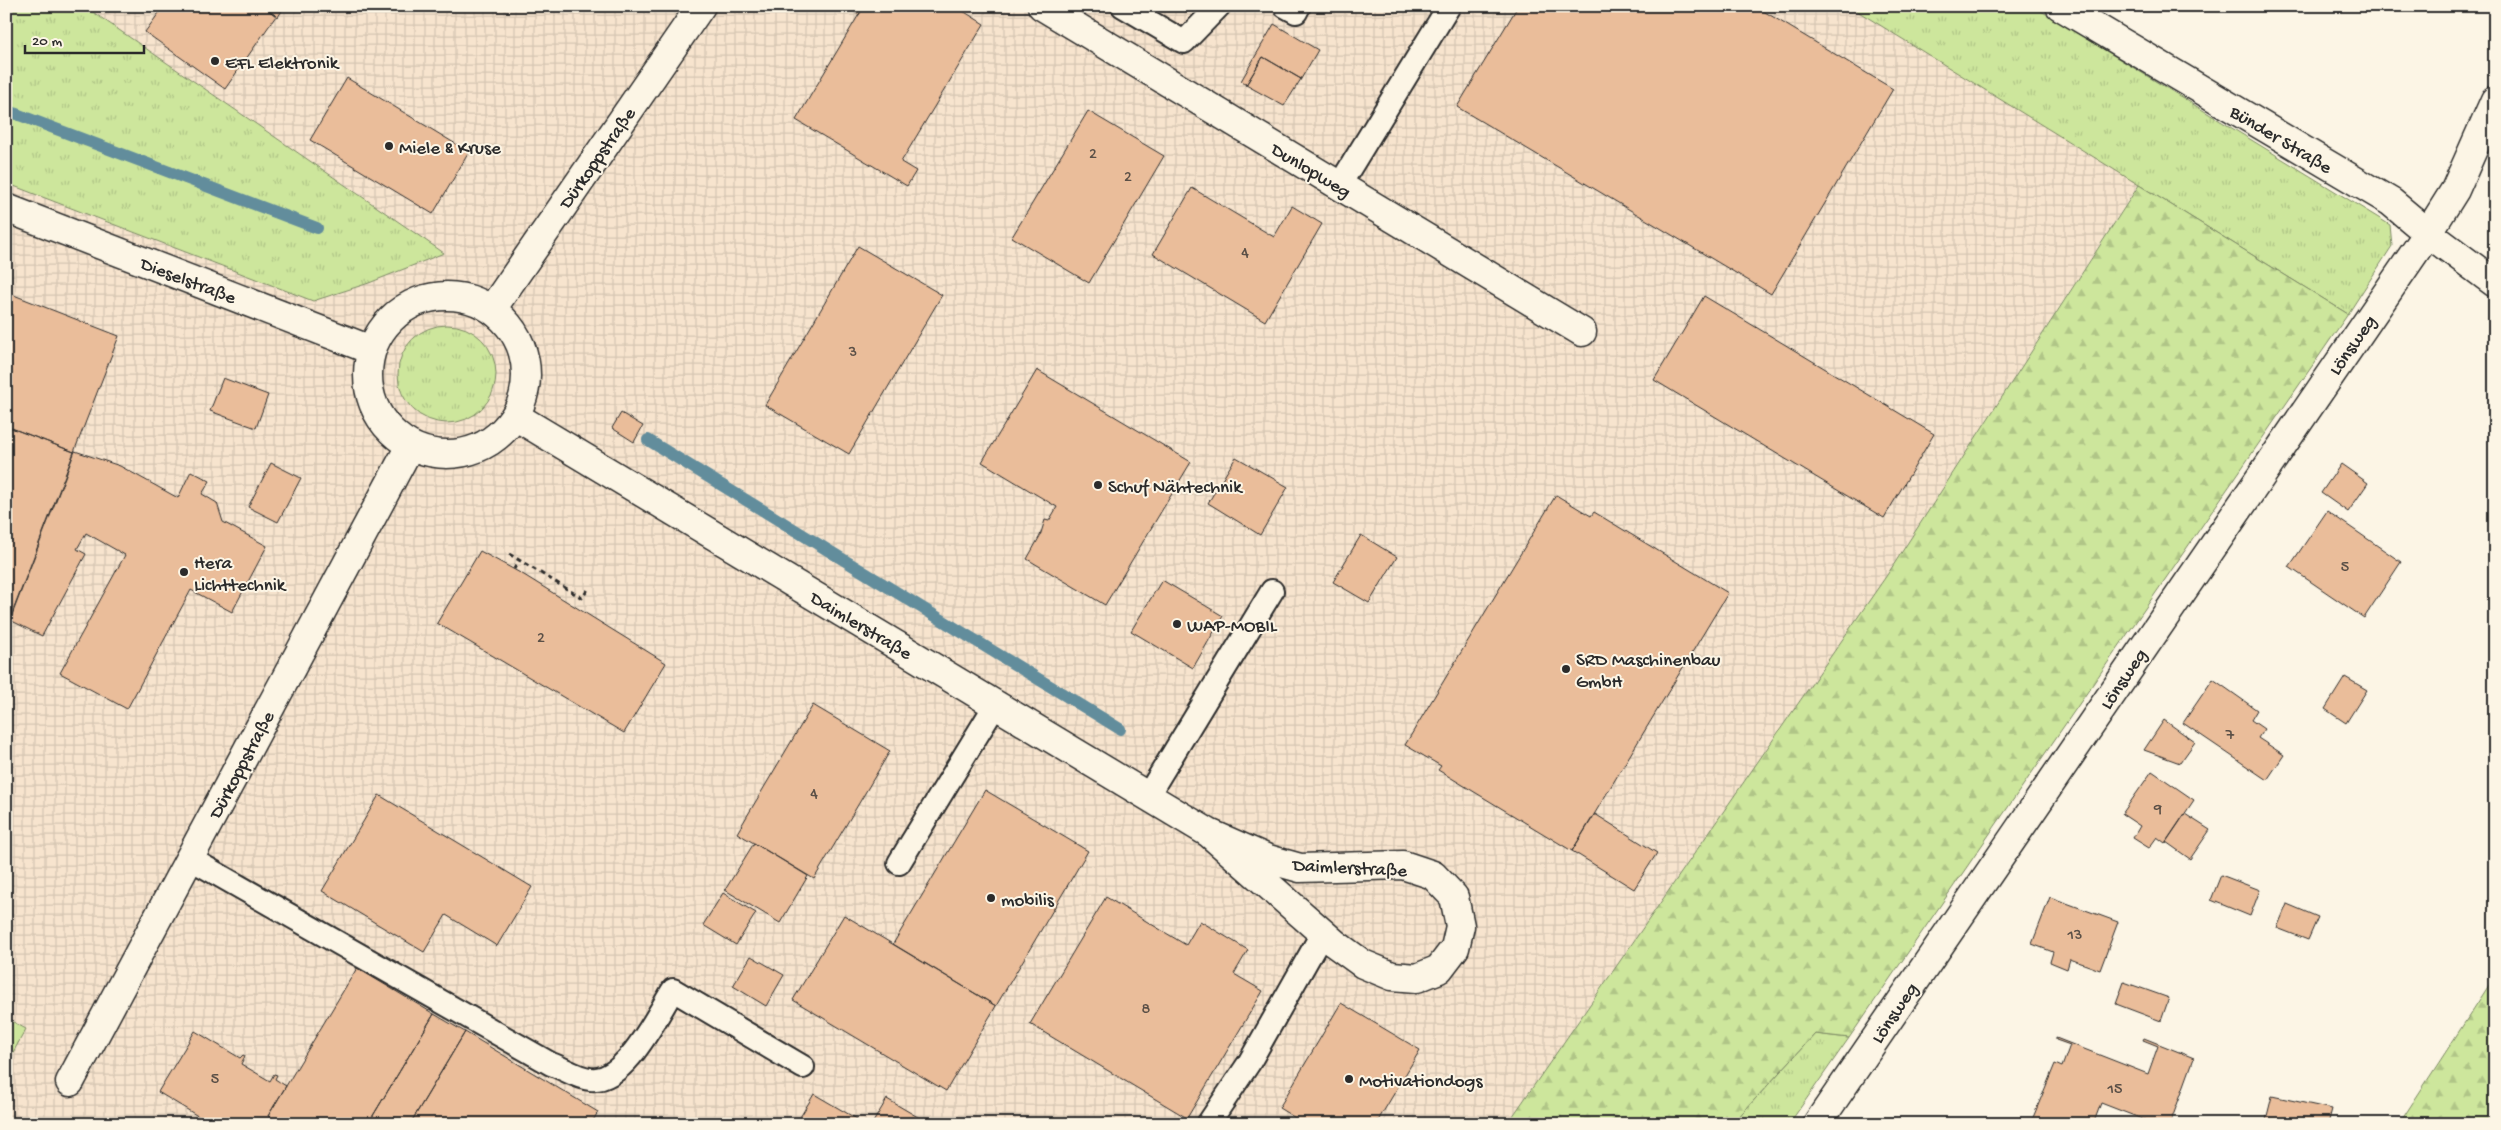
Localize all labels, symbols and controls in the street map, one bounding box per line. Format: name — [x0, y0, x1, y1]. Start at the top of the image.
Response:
scale bar — [25, 22, 144, 54]
text: 20 m — [32, 33, 62, 51]
place label: EFL Elektronik — [225, 53, 340, 76]
marker: EFL Elektronik — [209, 55, 221, 67]
street label: Bünder Straße — [2224, 101, 2336, 181]
street label: Dürkoppstraße — [554, 104, 642, 216]
place label: Miele & Kruse — [399, 138, 501, 161]
street label: Dunlopweg — [1264, 138, 1354, 205]
marker: Miele & Kruse — [383, 140, 395, 152]
house number: 2 — [1089, 146, 1097, 165]
house number: 2 — [1124, 169, 1132, 188]
house number: 4 — [1241, 245, 1249, 264]
street label: Dieselstraße — [135, 253, 239, 311]
street label: Lönsweg — [2325, 311, 2383, 381]
house number: 3 — [848, 344, 857, 363]
place label: Schuf Nähtechnik — [1108, 477, 1243, 500]
marker: Schuf Nähtechnik — [1092, 479, 1104, 491]
place label: Hera Lichttechnik — [194, 553, 287, 598]
house number: 5 — [2341, 559, 2349, 578]
marker: Hera Lichttechnik — [178, 566, 190, 578]
street label: Daimlerstraße — [803, 587, 915, 666]
place label: WAP-MOBIL — [1187, 616, 1278, 639]
marker: WAP-MOBIL — [1171, 618, 1183, 630]
house number: 2 — [537, 630, 545, 649]
street label: Lönsweg — [2096, 645, 2154, 715]
place label: SRD Maschinenbau GmbH — [1576, 650, 1721, 695]
marker: SRD Maschinenbau GmbH — [1560, 663, 1572, 675]
street label: Dürkoppstraße — [204, 708, 281, 825]
house number: 7 — [2225, 727, 2235, 746]
house number: 4 — [810, 786, 818, 805]
house number: 9 — [2153, 801, 2162, 820]
street label: Daimlerstraße — [1290, 855, 1408, 884]
place label: mobilis — [1001, 890, 1055, 913]
marker: mobilis — [985, 892, 997, 904]
house number: 13 — [2067, 927, 2082, 946]
street label: Lönsweg — [1867, 979, 1925, 1049]
house number: 8 — [1142, 1001, 1151, 1020]
house number: 5 — [211, 1071, 219, 1090]
place label: Motivationdogs — [1359, 1071, 1483, 1094]
marker: Motivationdogs — [1343, 1073, 1355, 1085]
house number: 15 — [2107, 1081, 2122, 1100]

